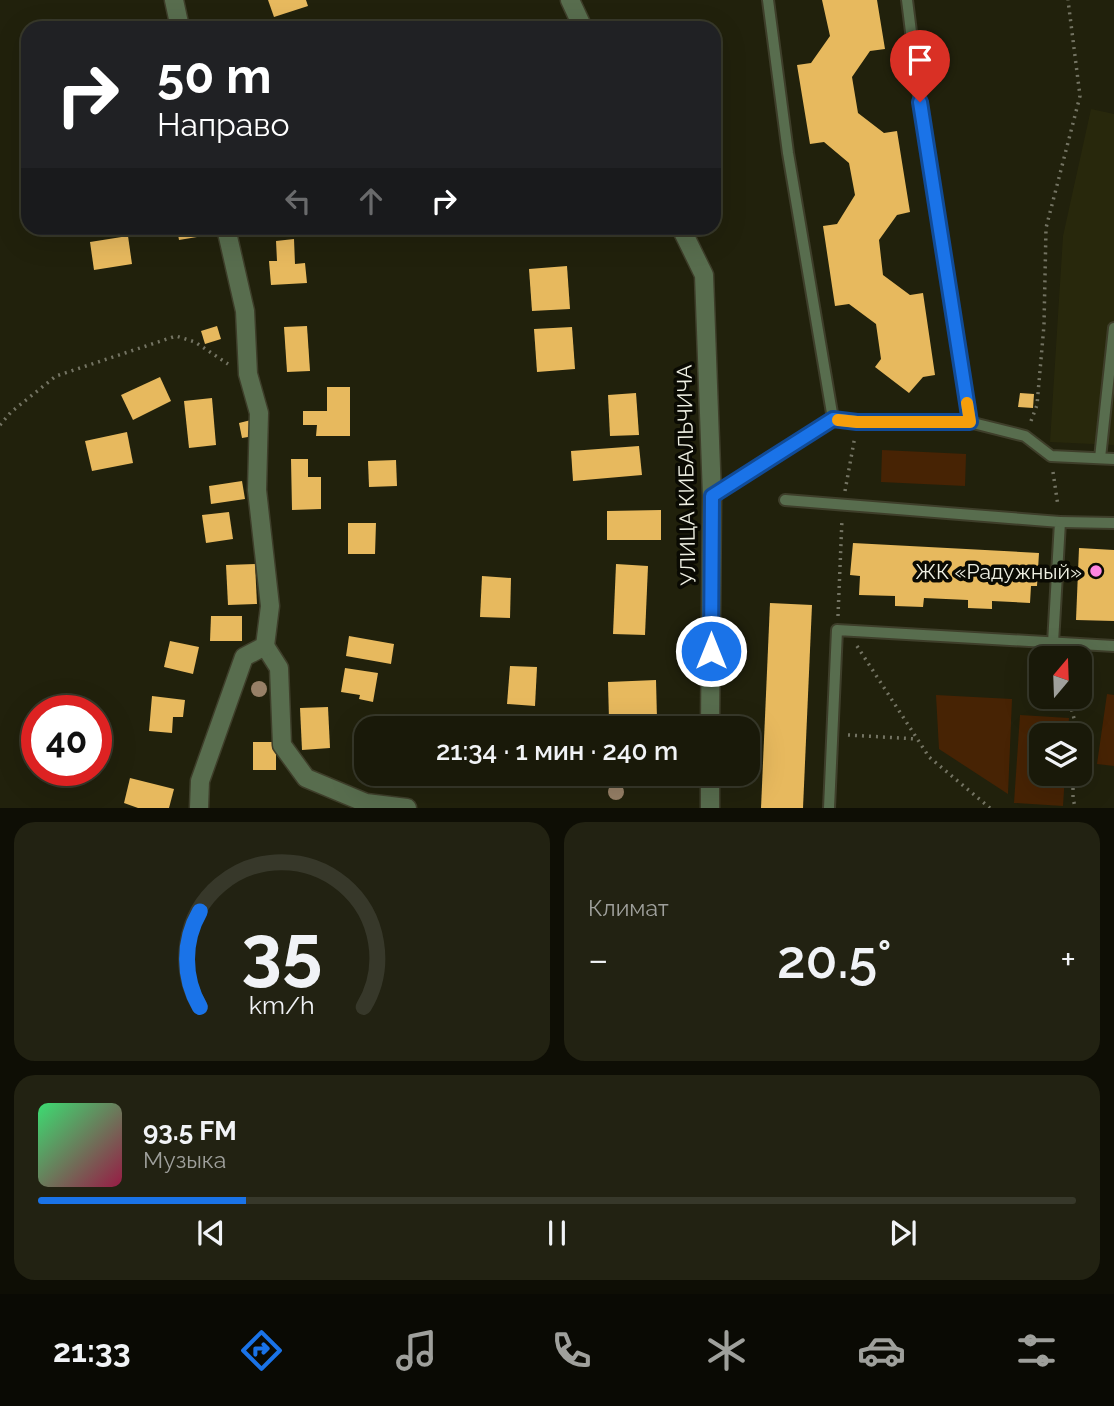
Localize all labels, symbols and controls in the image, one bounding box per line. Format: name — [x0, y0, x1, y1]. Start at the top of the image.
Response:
pin — [890, 30, 950, 102]
icon: arrive — [901, 41, 939, 79]
text: 50 m — [157, 47, 272, 104]
icon: right — [42, 49, 133, 140]
text: Направо — [157, 106, 289, 143]
icon: left — [279, 182, 317, 220]
icon: ahead — [352, 182, 390, 220]
icon: right — [425, 182, 463, 220]
street label: УЛИЦА КИБАЛЬЧИЧА — [672, 364, 700, 586]
place label: ЖК «Радужный» — [915, 559, 1082, 584]
marker: ЖК «Радужный» — [1088, 563, 1104, 579]
position arrow — [674, 614, 748, 688]
north arrow — [1029, 646, 1092, 709]
map controls — [1029, 646, 1092, 786]
speed limit sign: 40 — [21, 695, 112, 786]
button: layers — [1029, 723, 1092, 786]
text: 21:34 · 1 мин · 240 m — [436, 736, 678, 766]
text: Климат — [588, 894, 669, 921]
text: 35 — [242, 910, 322, 995]
text: 20.5° — [777, 929, 892, 990]
text: − — [588, 937, 608, 982]
text: + — [1060, 937, 1076, 982]
text: km/h — [249, 990, 315, 1020]
text: 93.5 FM — [143, 1116, 237, 1146]
text: Музыка — [143, 1146, 226, 1173]
icon: previous — [192, 1214, 230, 1252]
icon: pause — [538, 1214, 576, 1252]
icon: next — [884, 1214, 922, 1252]
icon: directions — [237, 1326, 286, 1375]
icon: music — [392, 1326, 441, 1375]
icon: phone — [547, 1326, 596, 1375]
icon: climate — [702, 1326, 751, 1375]
icon: car — [857, 1326, 906, 1375]
icon: filters — [1012, 1326, 1061, 1375]
text: 21:33 — [53, 1332, 131, 1369]

